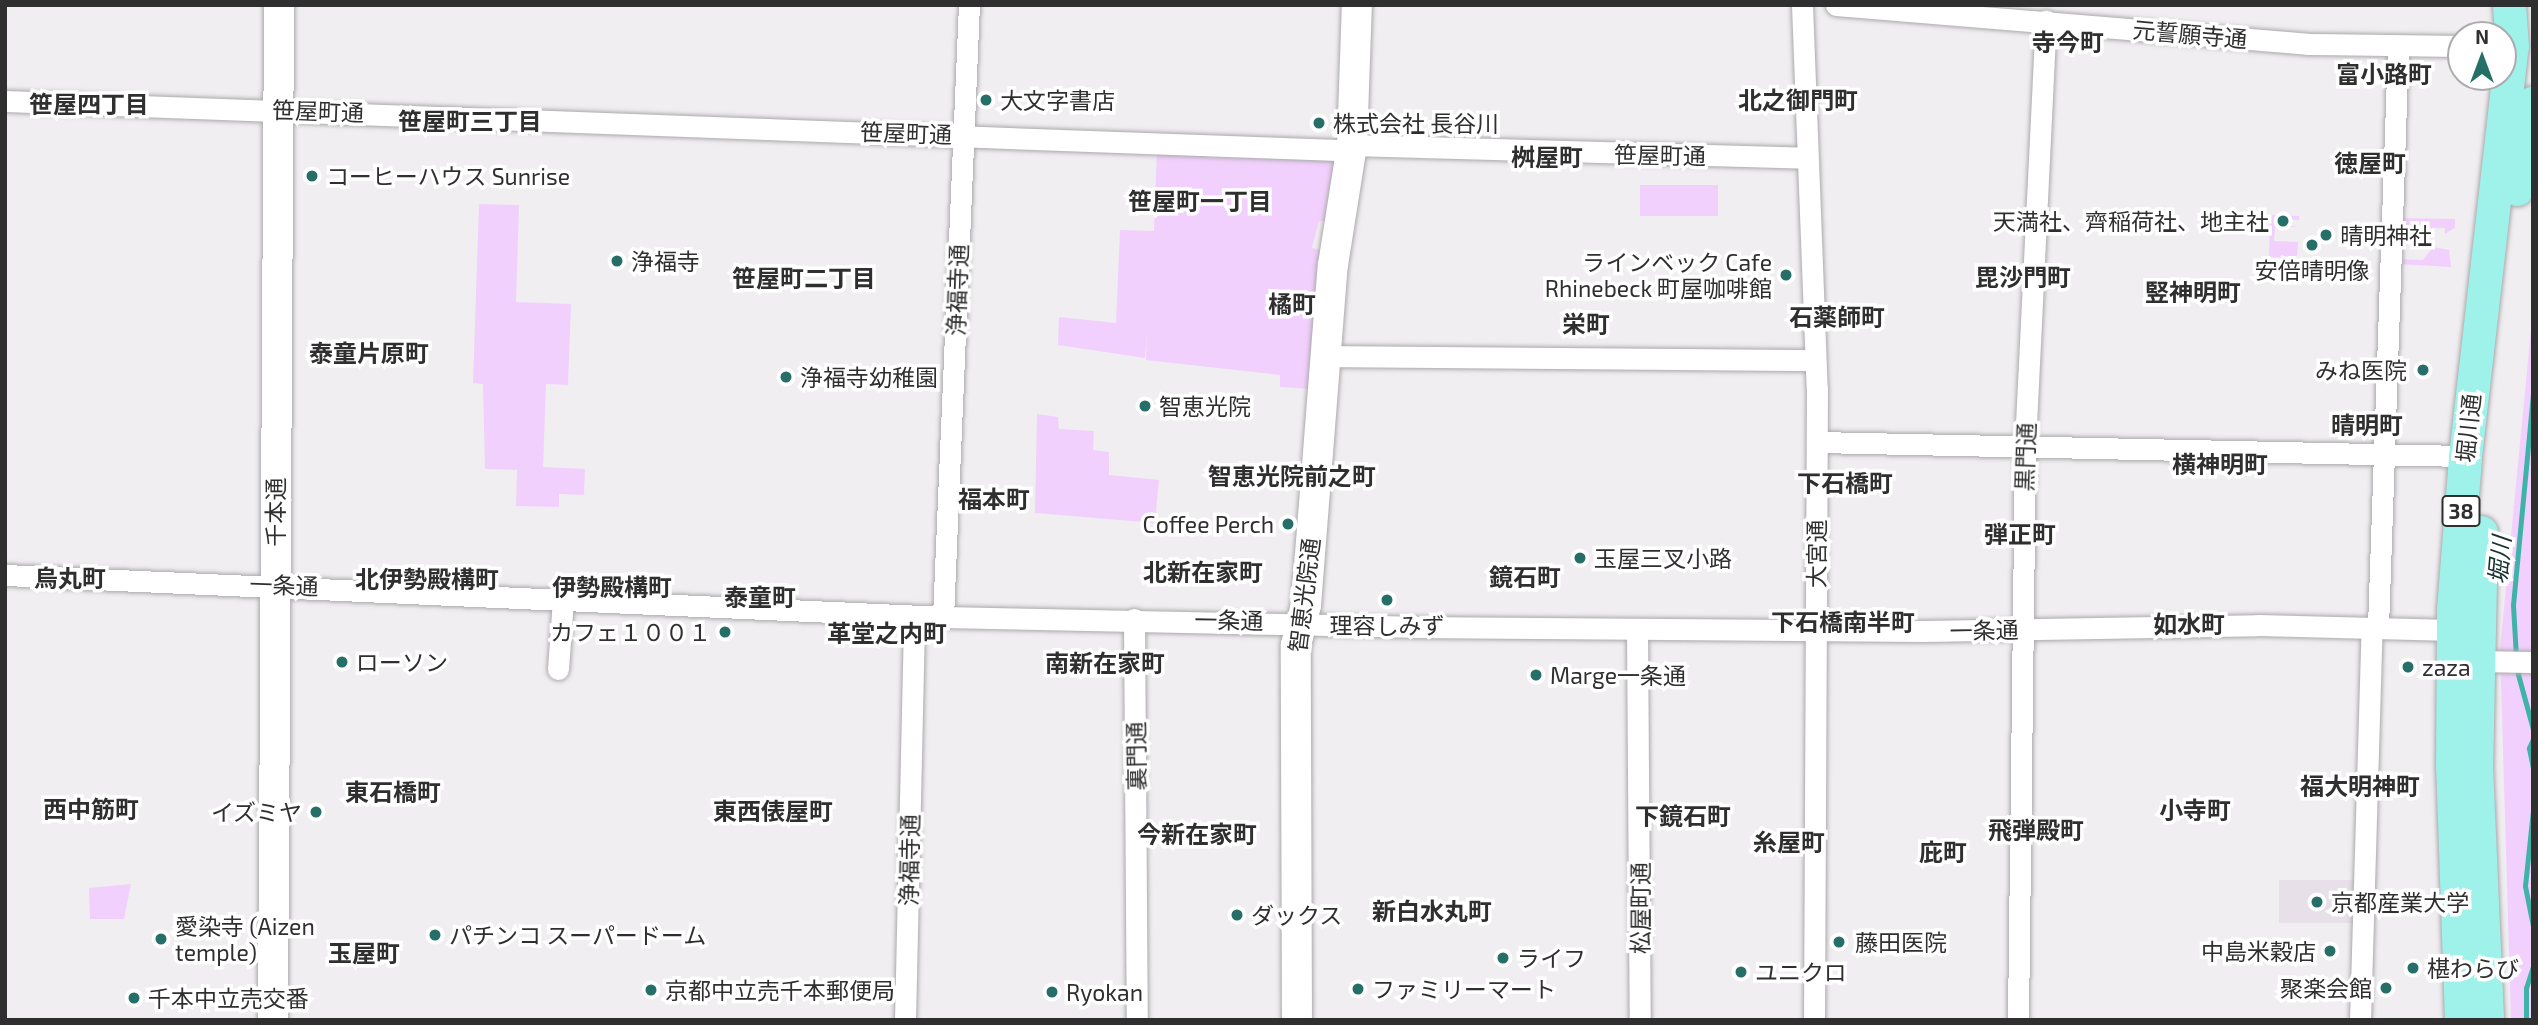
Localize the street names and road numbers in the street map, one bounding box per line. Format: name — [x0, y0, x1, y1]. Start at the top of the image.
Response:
street label: 元誓願寺通 — [2132, 15, 2248, 53]
street label: 笹屋町通 — [272, 96, 364, 126]
street label: 笹屋町通 — [860, 118, 952, 148]
street label: 笹屋町通 — [1614, 140, 1706, 170]
street label: 浄福寺通 — [942, 244, 972, 336]
street label: 堀川通 — [2451, 392, 2485, 464]
street label: 黒門通 — [2010, 422, 2040, 492]
street label: 千本通 — [261, 478, 289, 546]
road number: 38 — [2440, 494, 2482, 528]
street label: 大宮通 — [1802, 520, 1830, 588]
street label: 智恵光院通 — [1283, 536, 1325, 654]
street label: 一条通 — [249, 570, 319, 600]
street label: 一条通 — [1194, 606, 1264, 634]
street label: 一条通 — [1949, 616, 2019, 644]
street label: 裏門通 — [1122, 721, 1150, 791]
street label: 浄福寺通 — [894, 814, 924, 906]
street label: 松屋町通 — [1626, 862, 1654, 954]

